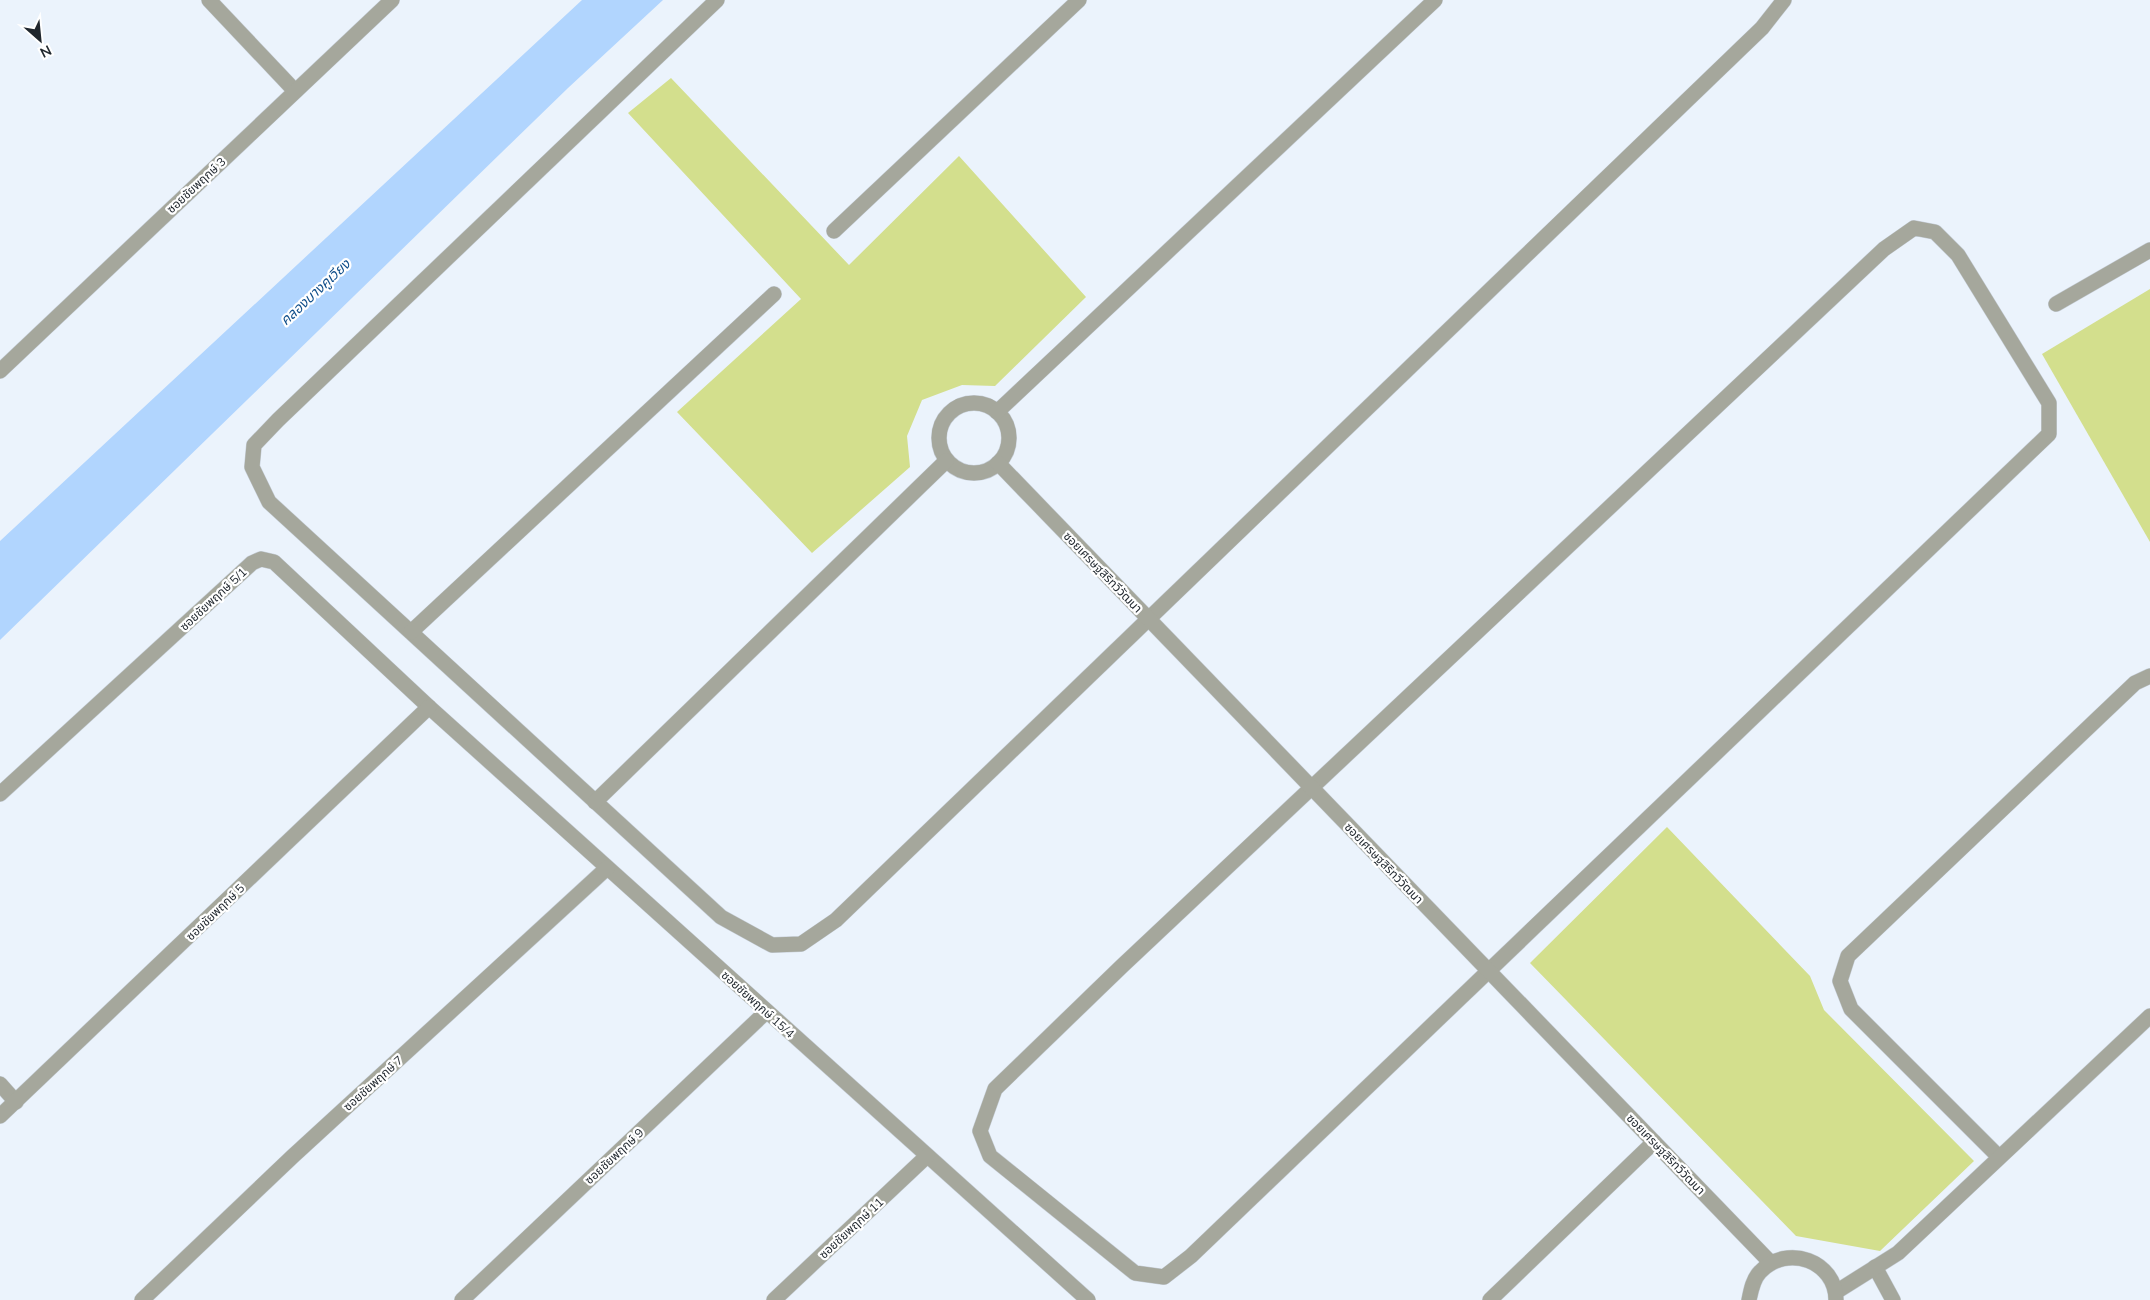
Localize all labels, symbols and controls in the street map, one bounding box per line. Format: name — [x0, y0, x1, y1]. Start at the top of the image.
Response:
north arrow — [15, 15, 65, 65]
text: N — [37, 41, 55, 62]
street label: ซอยชัยพฤกษ์ 3 — [163, 154, 229, 216]
water label: คลองบางคูเวียง — [276, 254, 355, 329]
street label: ซอยเศรษฐสิริทวีวัฒนา — [1061, 528, 1145, 616]
street label: ซอยชัยพฤกษ์ 5/1 — [176, 564, 250, 634]
street label: ซอยเศรษฐสิริทวีวัฒนา — [1342, 819, 1426, 907]
street label: ซอยชัยพฤกษ์ 5 — [183, 880, 247, 944]
street label: ซอยชัยพฤกษ์ 15/4 — [718, 967, 798, 1041]
street label: ซอยชัยพฤกษ์ 7 — [340, 1052, 406, 1114]
street label: ซอยเศรษฐสิริทวีวัฒนา — [1624, 1110, 1708, 1198]
street label: ซอยชัยพฤกษ์ 9 — [581, 1125, 647, 1187]
street label: ซอยชัยพฤกษ์ 11 — [816, 1194, 886, 1262]

